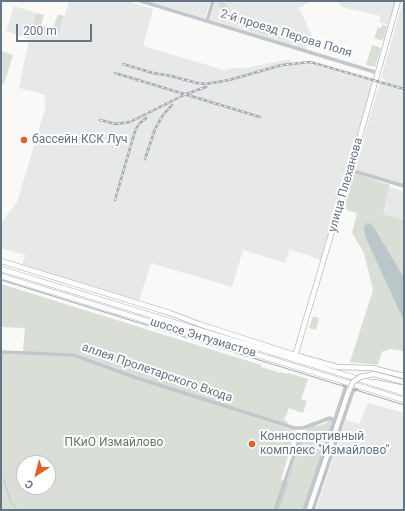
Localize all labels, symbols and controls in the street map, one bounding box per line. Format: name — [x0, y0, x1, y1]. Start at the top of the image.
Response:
street label: 2-й проезд Перова Поля — [218, 7, 354, 61]
scale bar — [18, 16, 94, 42]
text: 200 m — [23, 24, 57, 38]
place label: бассейн КСК Луч — [32, 133, 128, 147]
marker: бассейн КСК Луч — [19, 135, 29, 145]
street label: улица Плеханова — [326, 136, 366, 234]
street label: шоссе Энтузиастов — [148, 315, 258, 361]
street label: аллея Пролетарского Входа — [80, 340, 234, 406]
place label: Конноспортивный комплекс "Измайлово" — [260, 430, 389, 458]
park label: ПКиО Измайлово — [65, 436, 163, 450]
marker: Конноспортивный комплекс "Измайлово" — [247, 439, 257, 449]
north arrow — [16, 455, 56, 495]
text: С — [23, 477, 36, 492]

